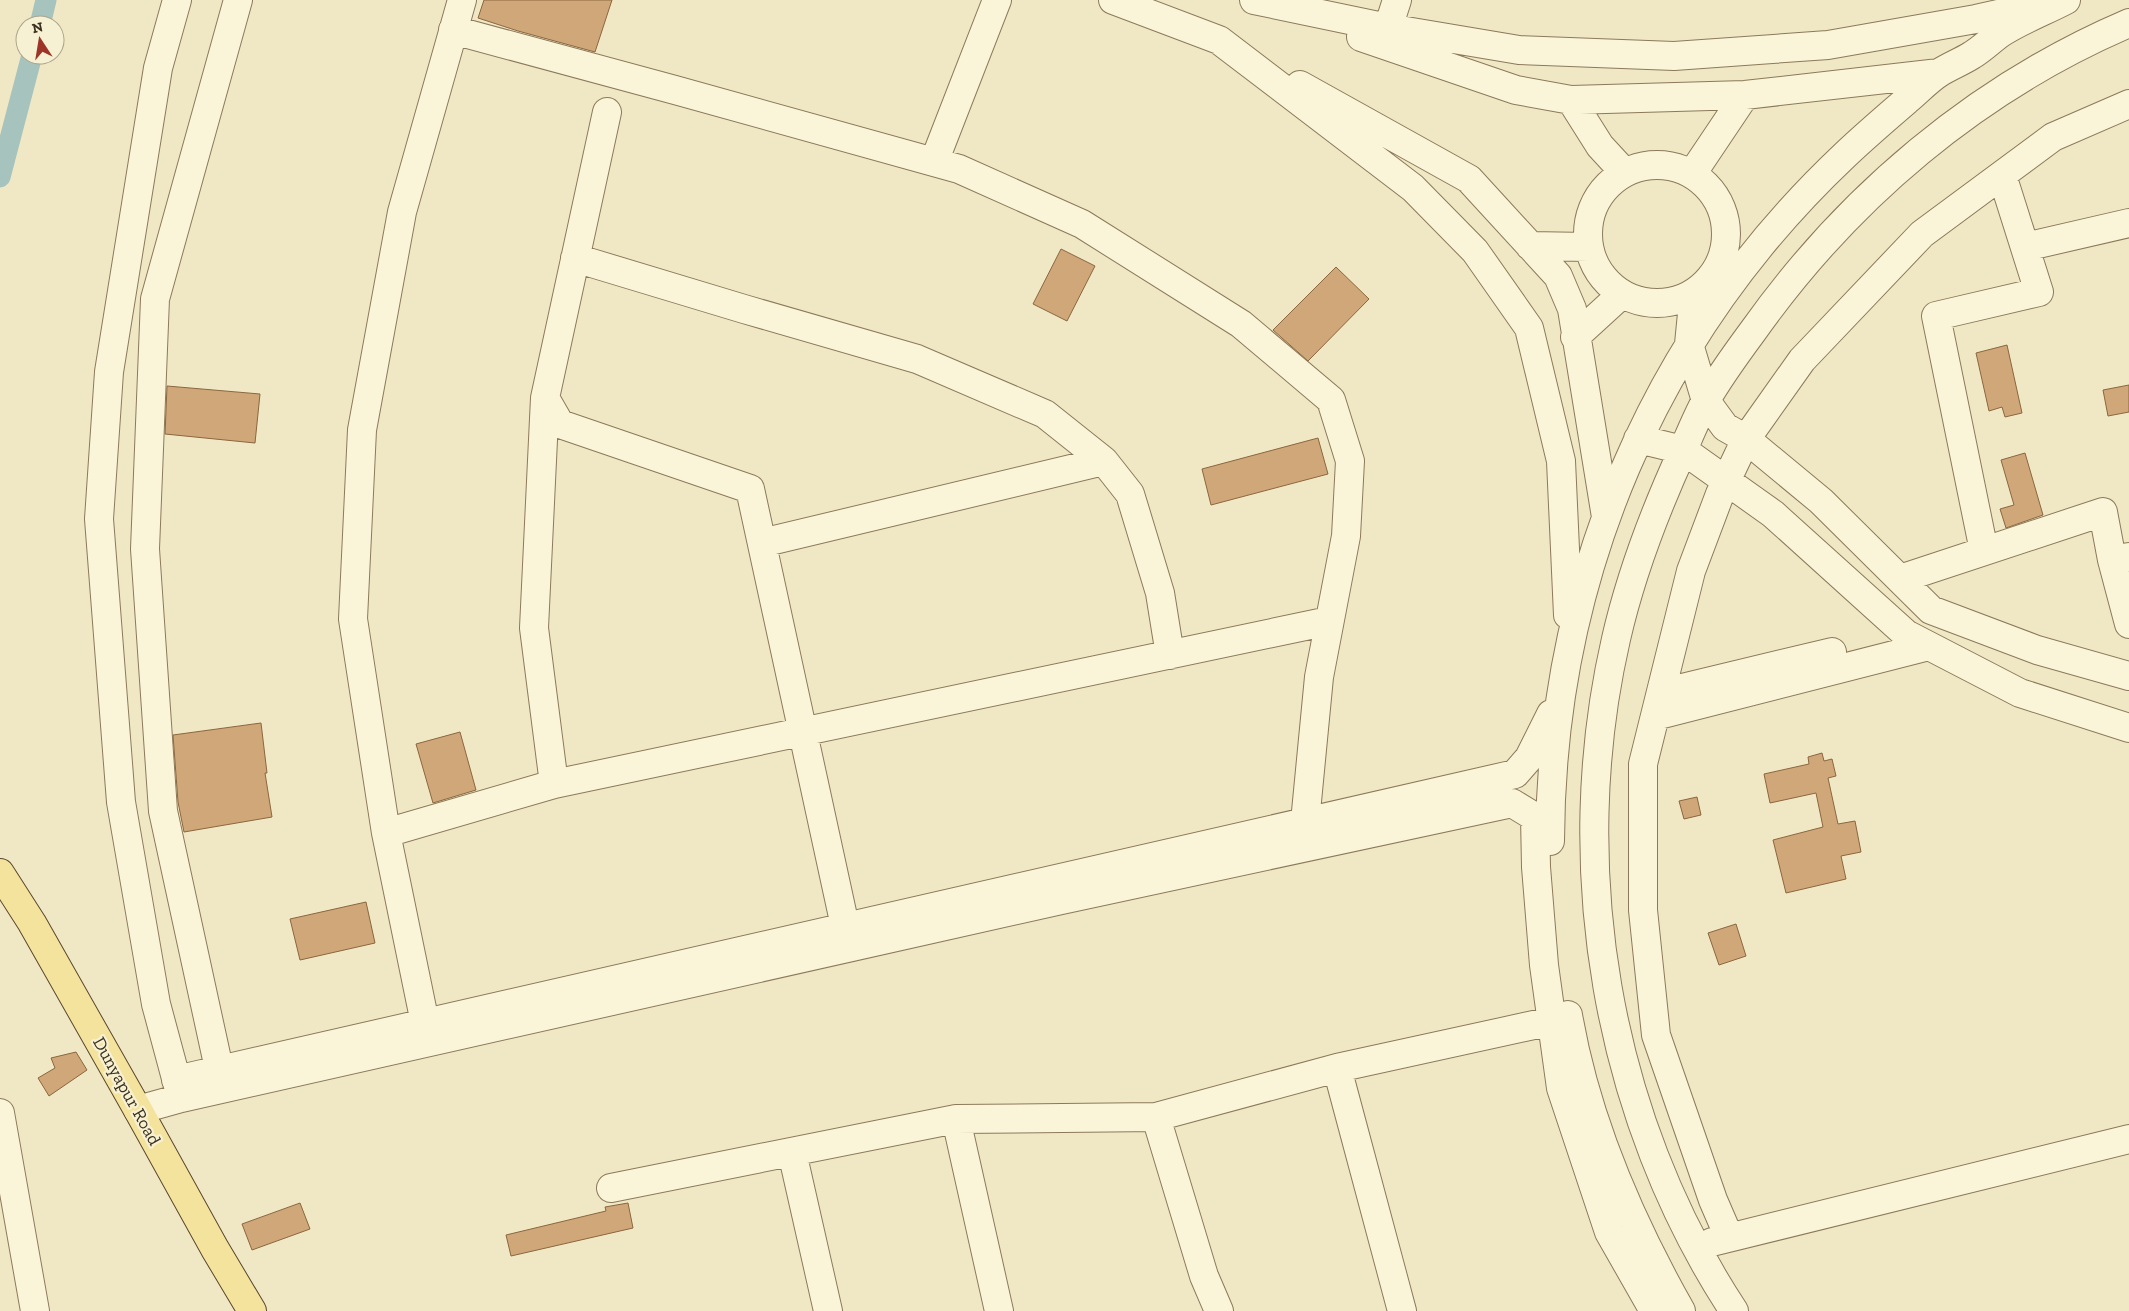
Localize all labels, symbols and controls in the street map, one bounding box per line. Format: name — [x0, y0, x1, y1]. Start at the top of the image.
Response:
north arrow — [15, 15, 65, 65]
text: N — [30, 18, 45, 37]
street label: Dunyapur Road — [88, 1033, 166, 1149]

